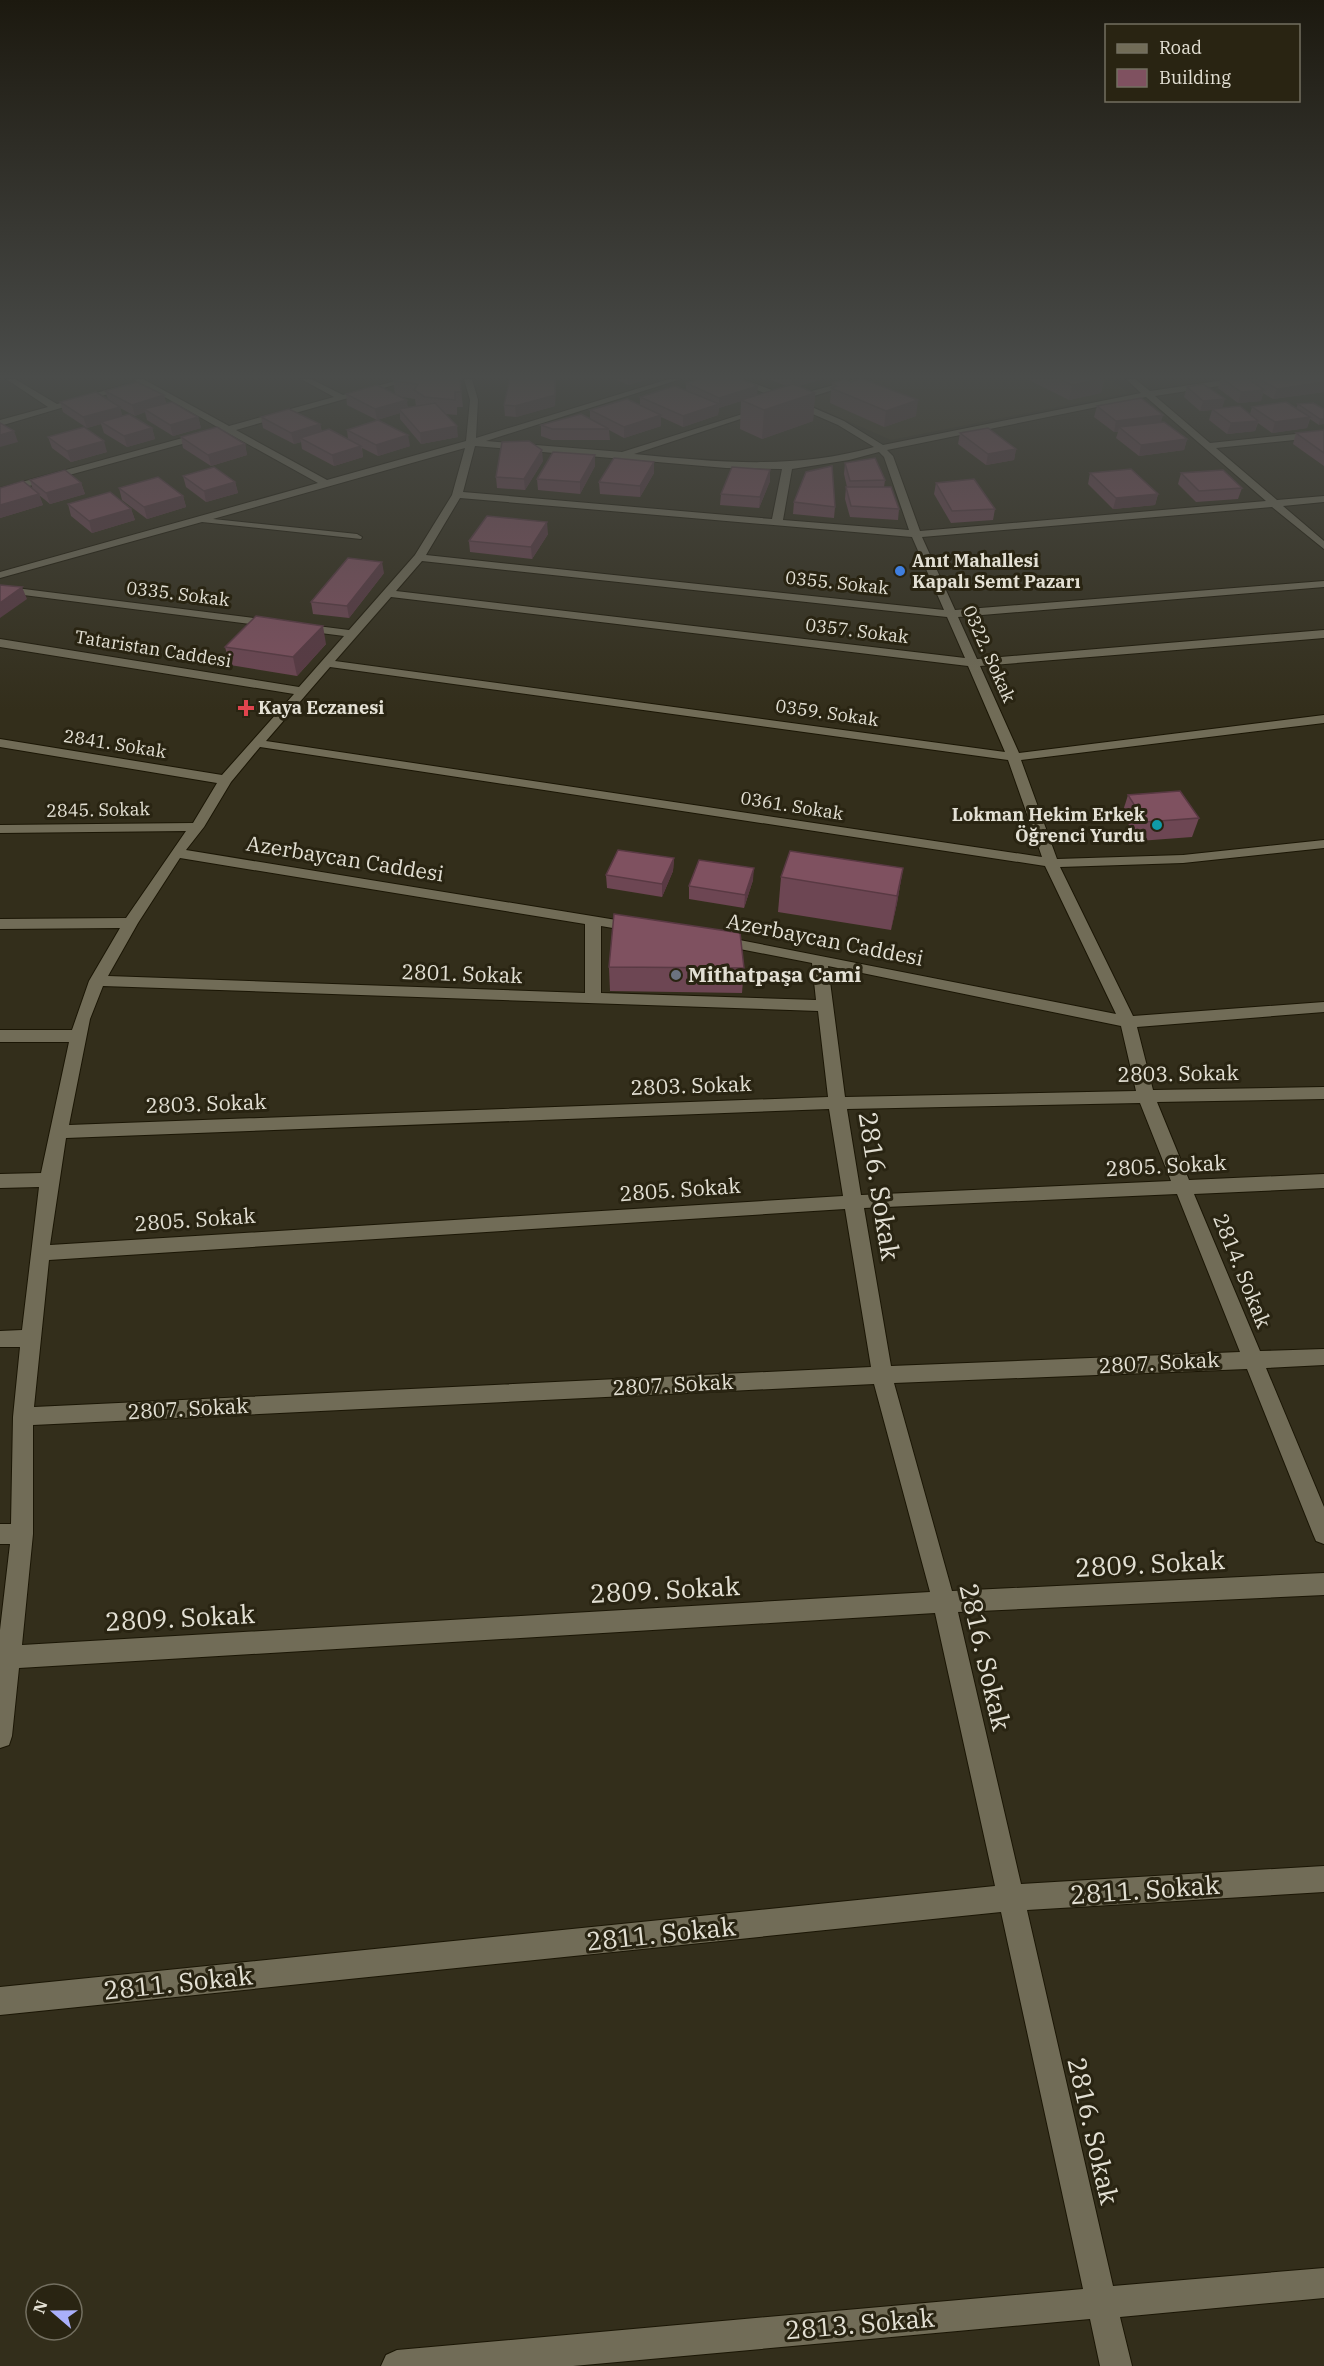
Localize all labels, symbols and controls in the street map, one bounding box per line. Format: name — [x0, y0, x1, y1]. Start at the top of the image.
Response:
legend — [1105, 24, 1300, 102]
text: Road — [1159, 36, 1202, 59]
text: Building — [1159, 66, 1231, 89]
place label: Anıt Mahallesi Kapalı Semt Pazarı — [912, 549, 1081, 593]
marker: Anıt Mahallesi Kapalı Semt Pazarı — [893, 564, 907, 578]
street label: 0355. Sokak — [784, 566, 890, 599]
street label: 0335. Sokak — [125, 576, 231, 611]
street label: 0322. Sokak — [958, 602, 1021, 706]
street label: 0357. Sokak — [804, 613, 910, 648]
street label: Tataristan Caddesi — [73, 625, 233, 672]
street label: 0359. Sokak — [774, 694, 881, 731]
place label: Kaya Eczanesi — [258, 696, 384, 719]
marker: Kaya Eczanesi — [239, 701, 253, 715]
street label: 2841. Sokak — [62, 724, 169, 763]
street label: 0361. Sokak — [739, 786, 846, 825]
street label: 2845. Sokak — [46, 797, 151, 822]
place label: Lokman Hekim Erkek Öğrenci Yurdu — [952, 803, 1146, 847]
marker: Lokman Hekim Erkek Öğrenci Yurdu — [1150, 818, 1164, 832]
street label: Azerbaycan Caddesi — [244, 829, 446, 887]
street label: Azerbaycan Caddesi — [724, 906, 926, 972]
street label: 2801. Sokak — [401, 957, 524, 989]
place label: Mithatpaşa Cami — [688, 960, 861, 988]
marker: Mithatpaşa Cami — [669, 968, 683, 982]
street label: 2803. Sokak — [1117, 1058, 1239, 1088]
street label: 2803. Sokak — [630, 1069, 753, 1101]
street label: 2803. Sokak — [145, 1087, 268, 1119]
street label: 2816. Sokak — [851, 1109, 909, 1263]
street label: 2805. Sokak — [1105, 1148, 1228, 1182]
street label: 2805. Sokak — [619, 1171, 742, 1207]
street label: 2805. Sokak — [134, 1201, 257, 1237]
street label: 2814. Sokak — [1207, 1209, 1279, 1333]
street label: 2807. Sokak — [1098, 1345, 1221, 1379]
street label: 2807. Sokak — [612, 1367, 735, 1401]
street label: 2807. Sokak — [127, 1391, 250, 1425]
street label: 2809. Sokak — [1074, 1542, 1226, 1584]
street label: 2809. Sokak — [589, 1568, 741, 1610]
street label: 2816. Sokak — [953, 1580, 1019, 1734]
street label: 2809. Sokak — [104, 1596, 256, 1638]
street label: 2811. Sokak — [1069, 1867, 1221, 1911]
street label: 2811. Sokak — [585, 1908, 737, 1958]
street label: 2811. Sokak — [102, 1957, 254, 2007]
street label: 2816. Sokak — [1061, 2054, 1127, 2208]
north arrow — [24, 2282, 84, 2342]
text: N — [28, 2298, 51, 2316]
street label: 2813. Sokak — [784, 2300, 936, 2346]

